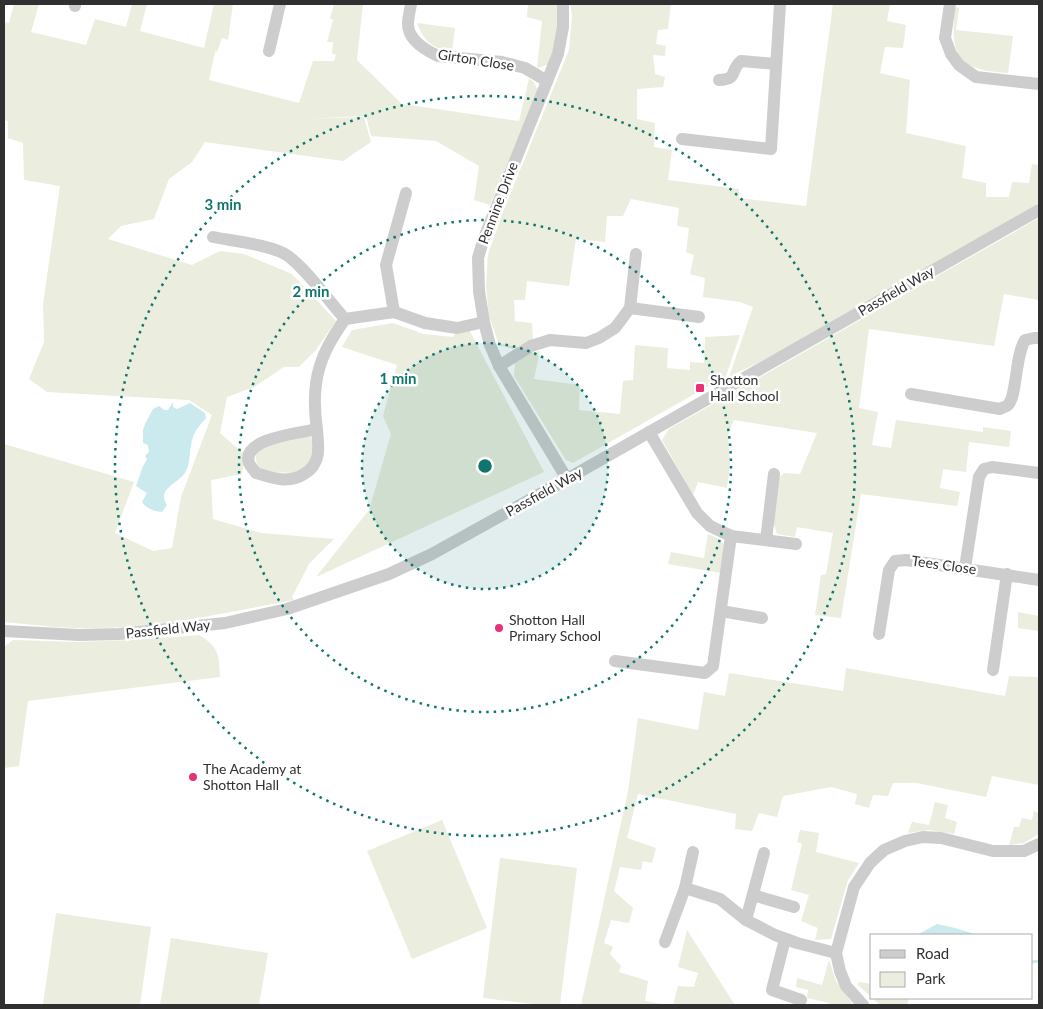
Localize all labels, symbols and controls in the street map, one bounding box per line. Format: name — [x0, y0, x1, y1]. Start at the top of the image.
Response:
street label: Girton Close — [437, 45, 515, 74]
street label: Pennine Drive — [474, 159, 521, 246]
text: 3 min — [204, 195, 242, 213]
street label: Passfield Way — [855, 262, 937, 319]
text: 2 min — [292, 282, 330, 300]
text: 1 min — [379, 369, 417, 387]
place label: Shotton Hall School — [710, 371, 779, 404]
marker: Shotton Hall School — [694, 382, 706, 394]
centre of rings — [476, 457, 494, 475]
street label: Passfield Way — [502, 463, 586, 520]
street label: Tees Close — [911, 552, 977, 577]
place label: Shotton Hall Primary School — [509, 611, 601, 644]
street label: Passfield Way — [125, 616, 212, 641]
marker: Shotton Hall Primary School — [493, 622, 505, 634]
place label: The Academy at Shotton Hall — [203, 760, 301, 793]
marker: The Academy at Shotton Hall — [187, 771, 199, 783]
legend — [870, 934, 1033, 999]
text: Road — [916, 944, 949, 962]
text: Park — [916, 969, 946, 987]

